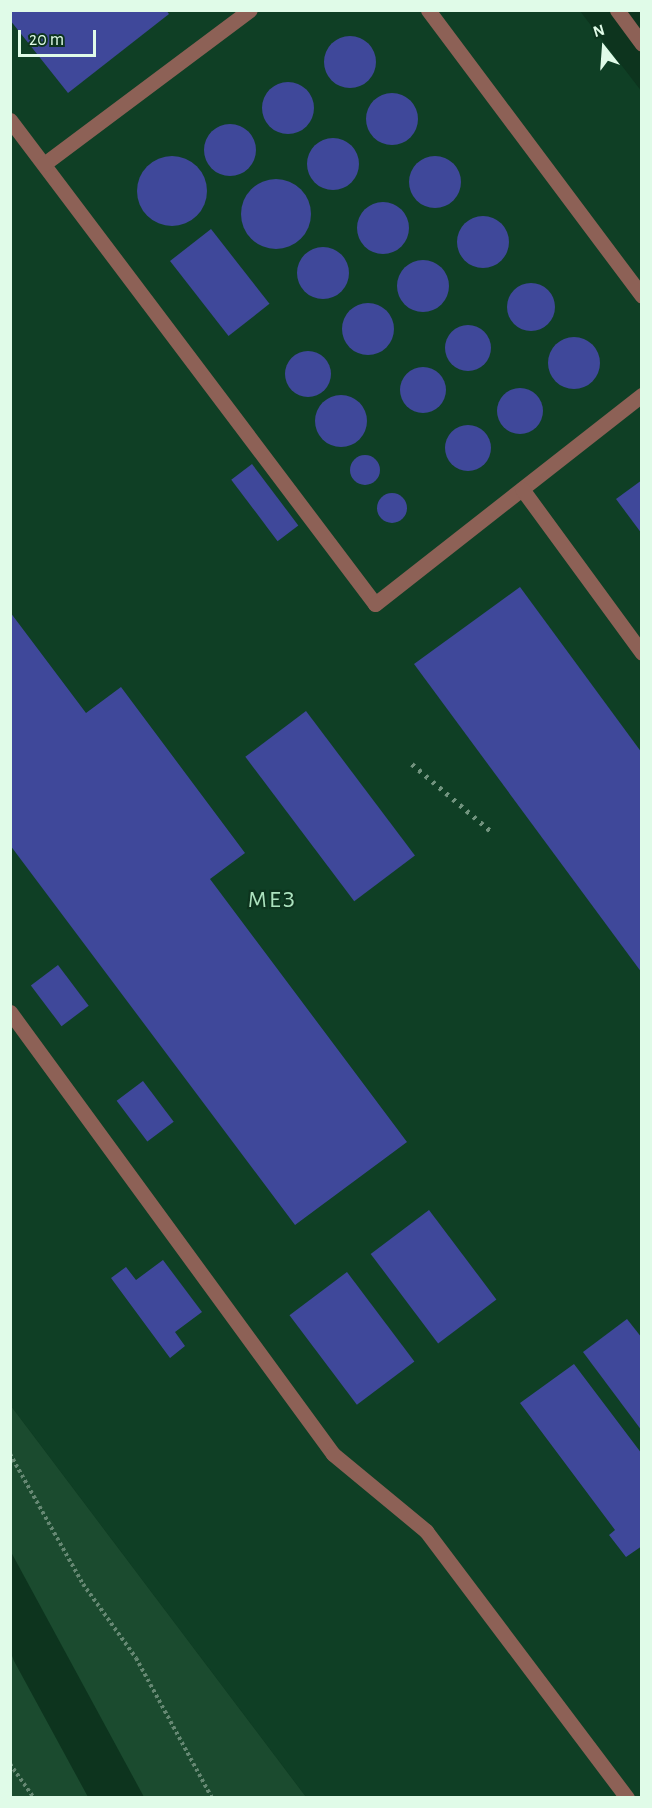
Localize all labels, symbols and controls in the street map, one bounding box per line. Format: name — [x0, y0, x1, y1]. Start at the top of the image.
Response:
scale bar — [21, 18, 99, 56]
north arrow — [574, 18, 634, 78]
text: N — [591, 22, 606, 40]
text: 20 m — [29, 31, 64, 49]
district label: МЕЗ — [247, 887, 297, 915]

